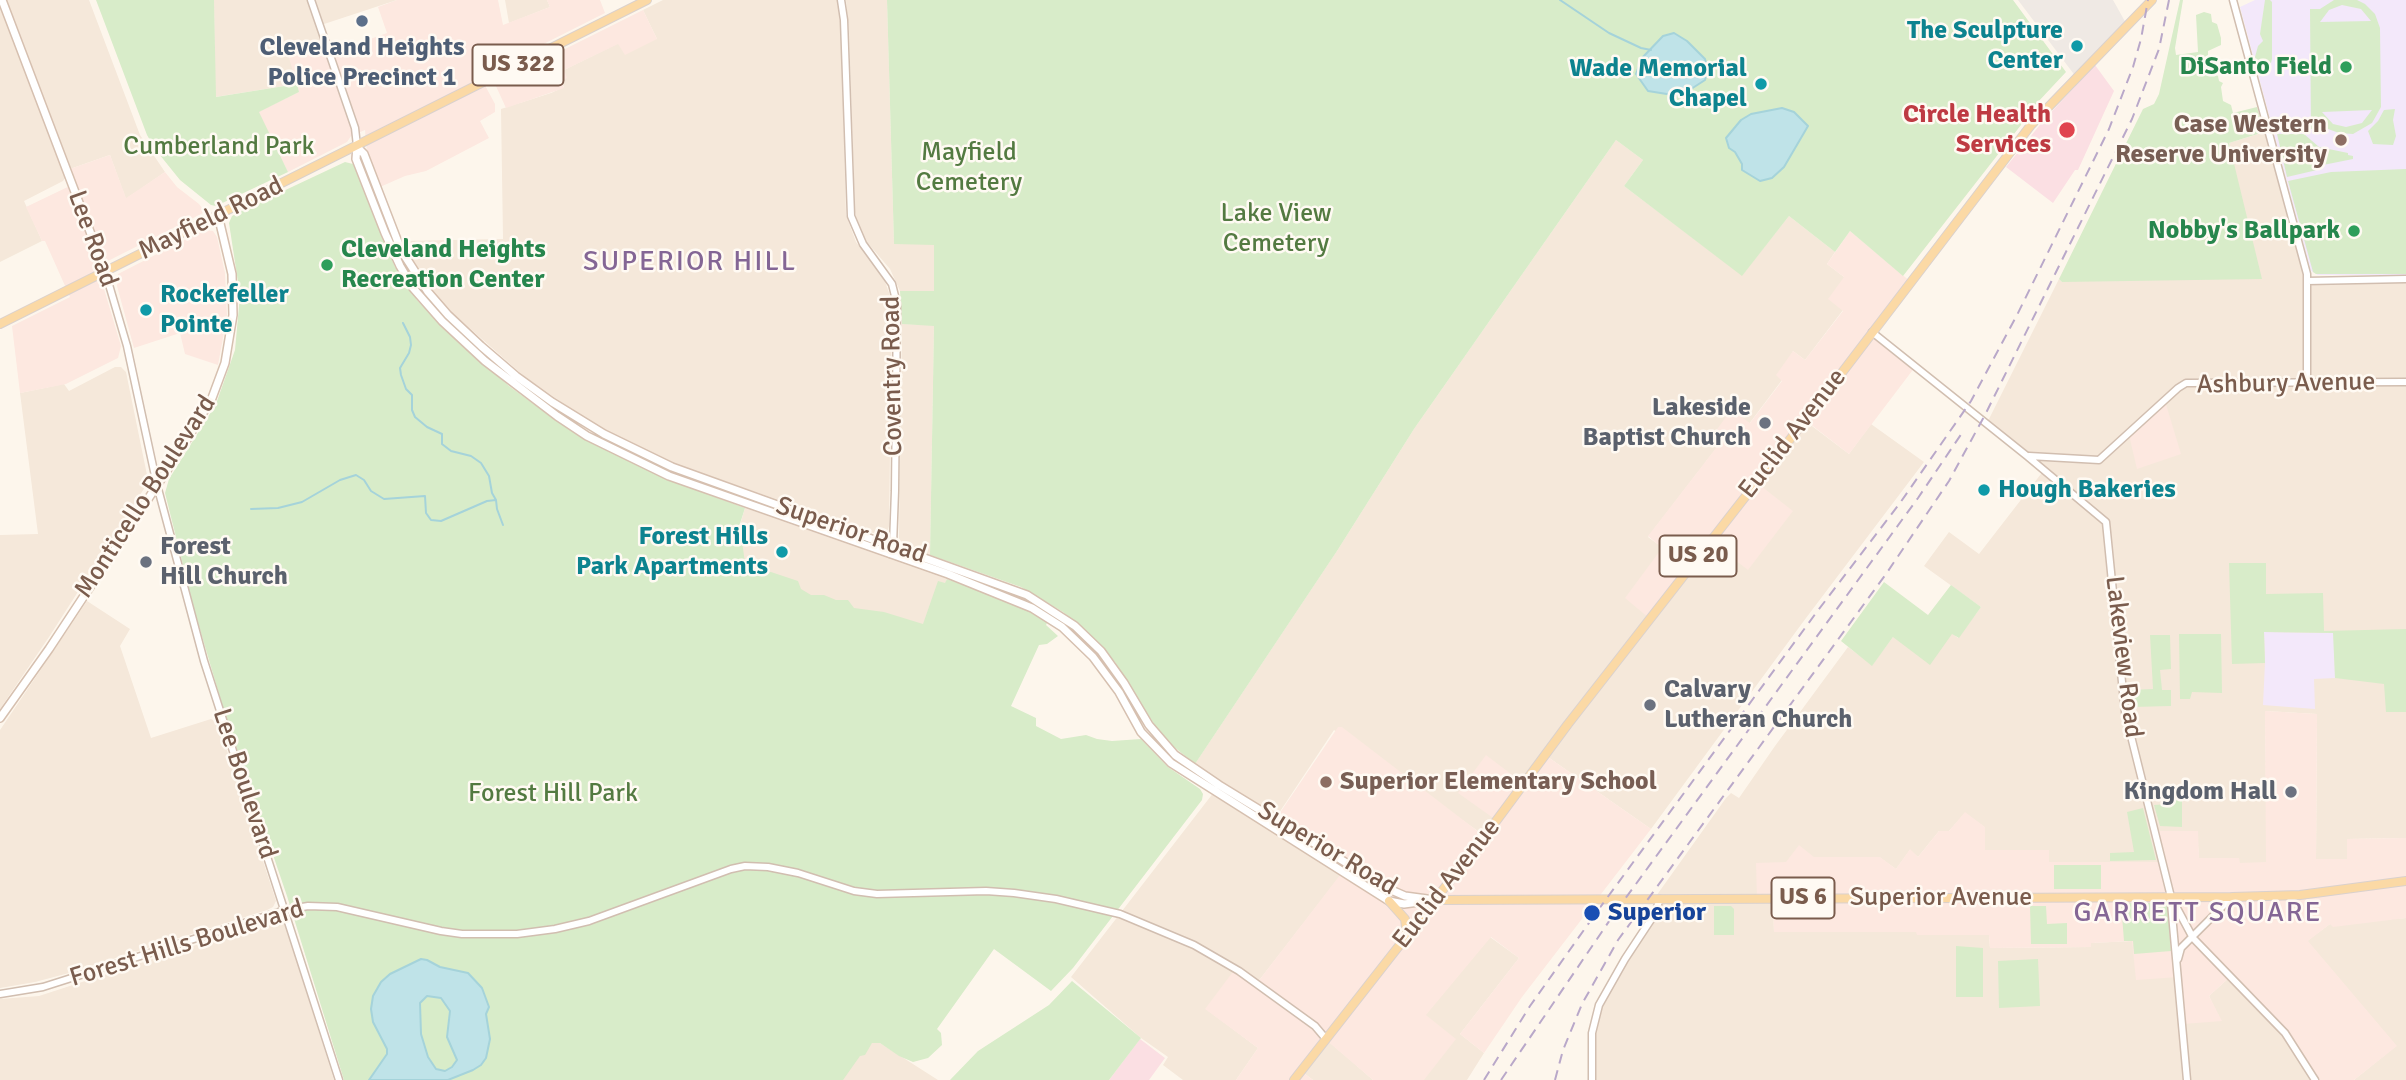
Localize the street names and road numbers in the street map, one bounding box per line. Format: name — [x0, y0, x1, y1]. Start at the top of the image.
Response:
road number: US 322 — [472, 44, 564, 86]
street label: Mayfield Road — [134, 171, 288, 267]
street label: Lee Road — [60, 187, 124, 291]
street label: Coventry Road — [876, 296, 910, 456]
street label: Euclid Avenue — [1733, 363, 1853, 505]
street label: Ashbury Avenue — [2196, 367, 2376, 401]
street label: Monticello Boulevard — [69, 390, 223, 604]
street label: Superior Road — [772, 491, 930, 571]
road number: US 20 — [1660, 536, 1736, 576]
street label: Lakeview Road — [2098, 574, 2148, 740]
street label: Lee Boulevard — [205, 705, 283, 863]
street label: Superior Road — [1252, 795, 1402, 903]
street label: Euclid Avenue — [1387, 813, 1507, 955]
road number: US 6 — [1772, 877, 1834, 918]
street label: Superior Avenue — [1850, 882, 2032, 914]
street label: Forest Hills Boulevard — [66, 894, 308, 994]

